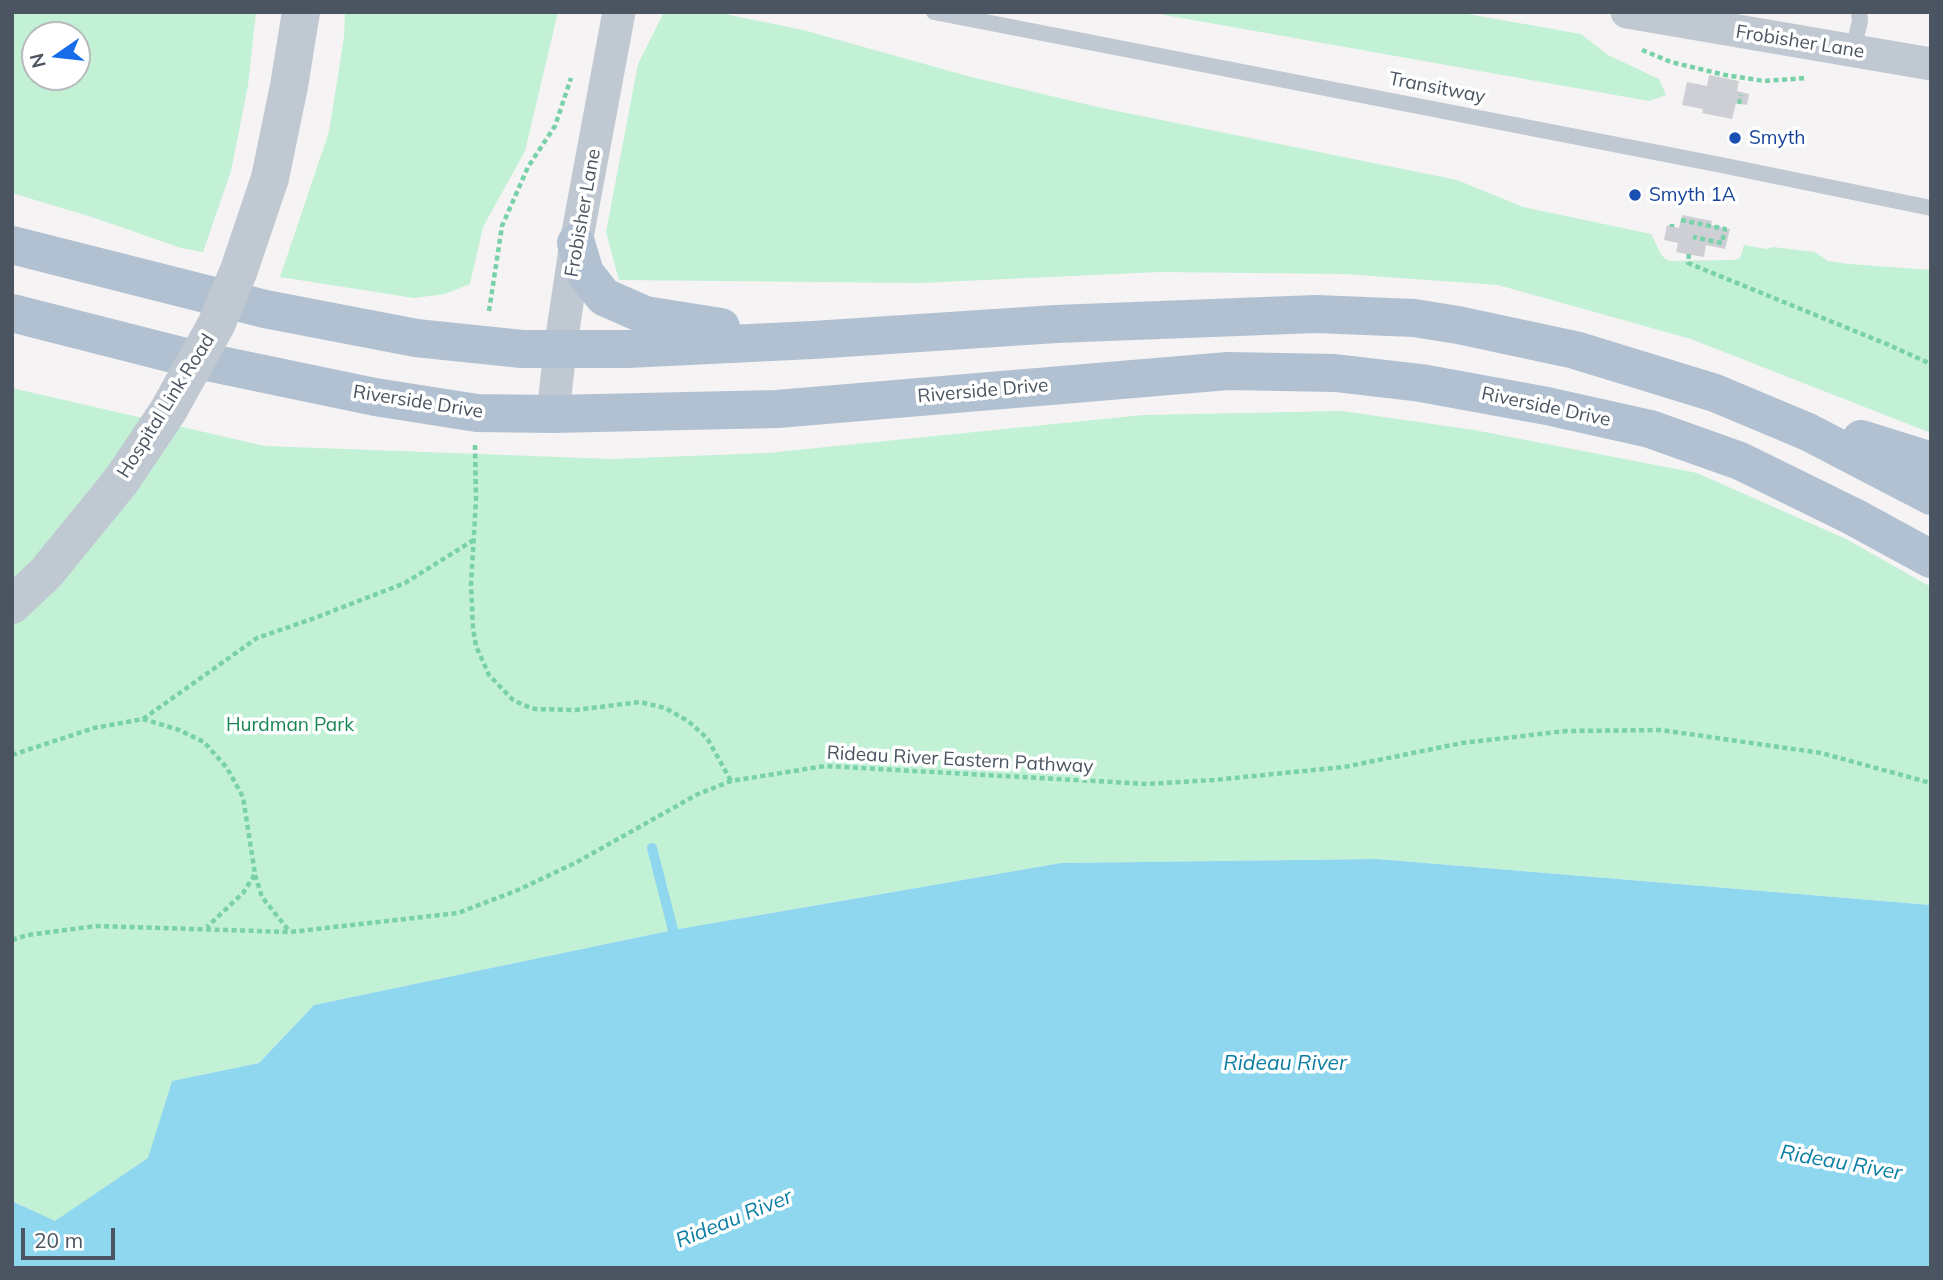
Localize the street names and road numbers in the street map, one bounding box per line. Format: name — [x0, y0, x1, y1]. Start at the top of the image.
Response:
street label: Frobisher Lane — [1734, 21, 1866, 63]
street label: Transitway — [1387, 67, 1487, 109]
street label: Frobisher Lane — [560, 147, 606, 279]
street label: Hospital Link Road — [112, 330, 220, 482]
street label: Riverside Drive — [917, 374, 1049, 408]
street label: Riverside Drive — [351, 380, 485, 424]
street label: Riverside Drive — [1479, 382, 1613, 432]
street label: Rideau River Eastern Pathway — [826, 742, 1094, 778]

